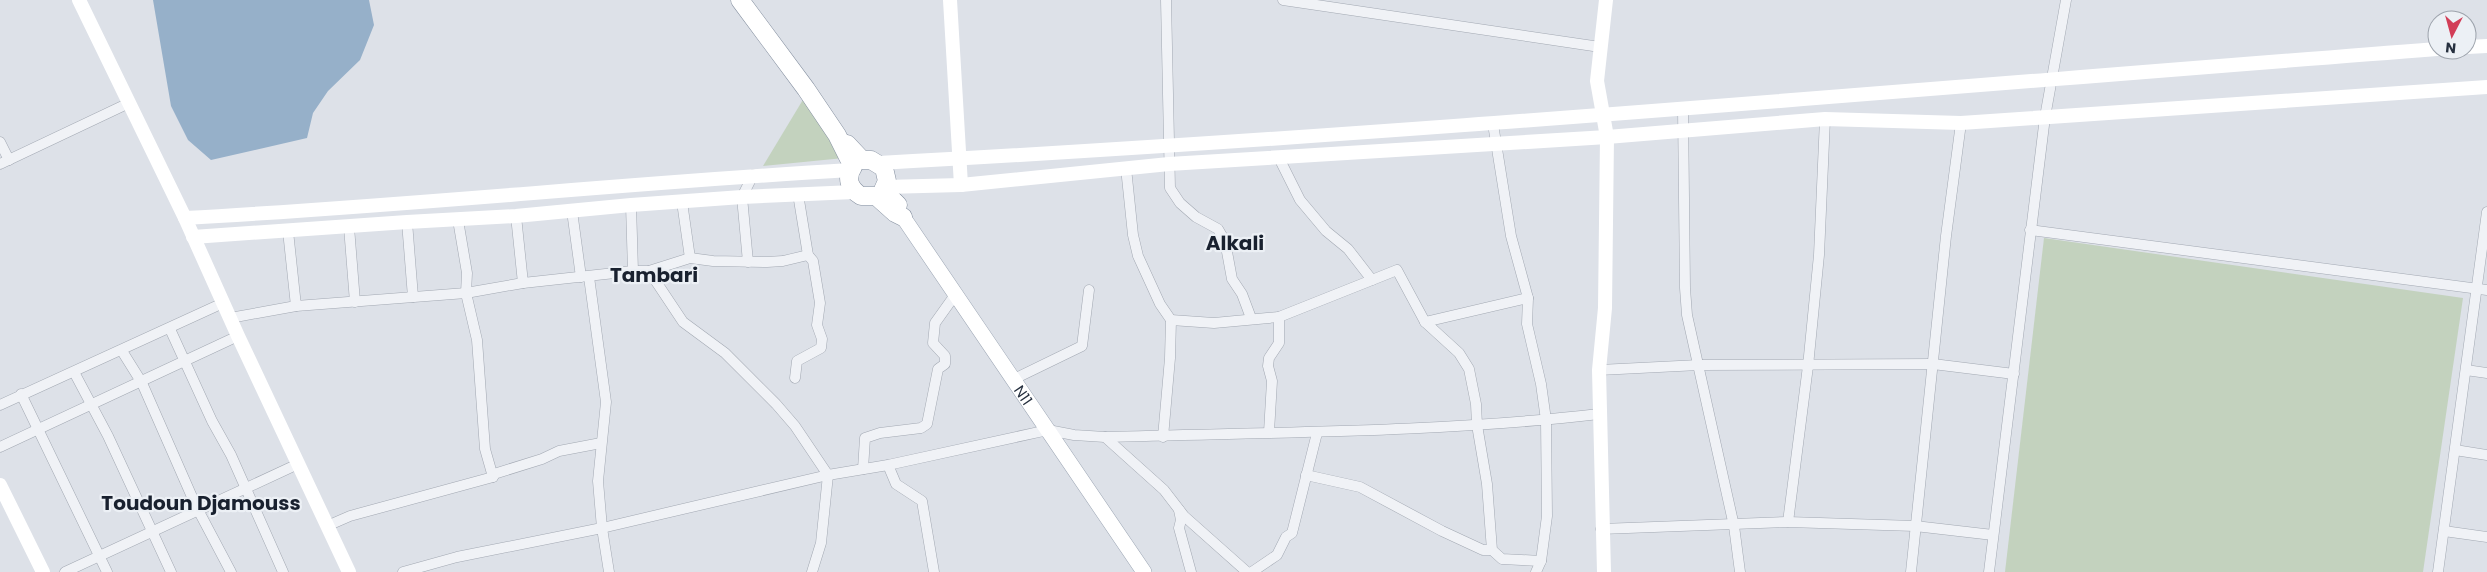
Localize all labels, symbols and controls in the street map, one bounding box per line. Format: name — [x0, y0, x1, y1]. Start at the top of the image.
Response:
north arrow — [2427, 10, 2477, 60]
text: N — [2444, 37, 2457, 58]
district label: Alkali — [1206, 229, 1264, 257]
district label: Tambari — [610, 261, 698, 289]
street label: N11 — [1009, 381, 1038, 409]
district label: Toudoun Djamouss — [101, 489, 301, 517]

